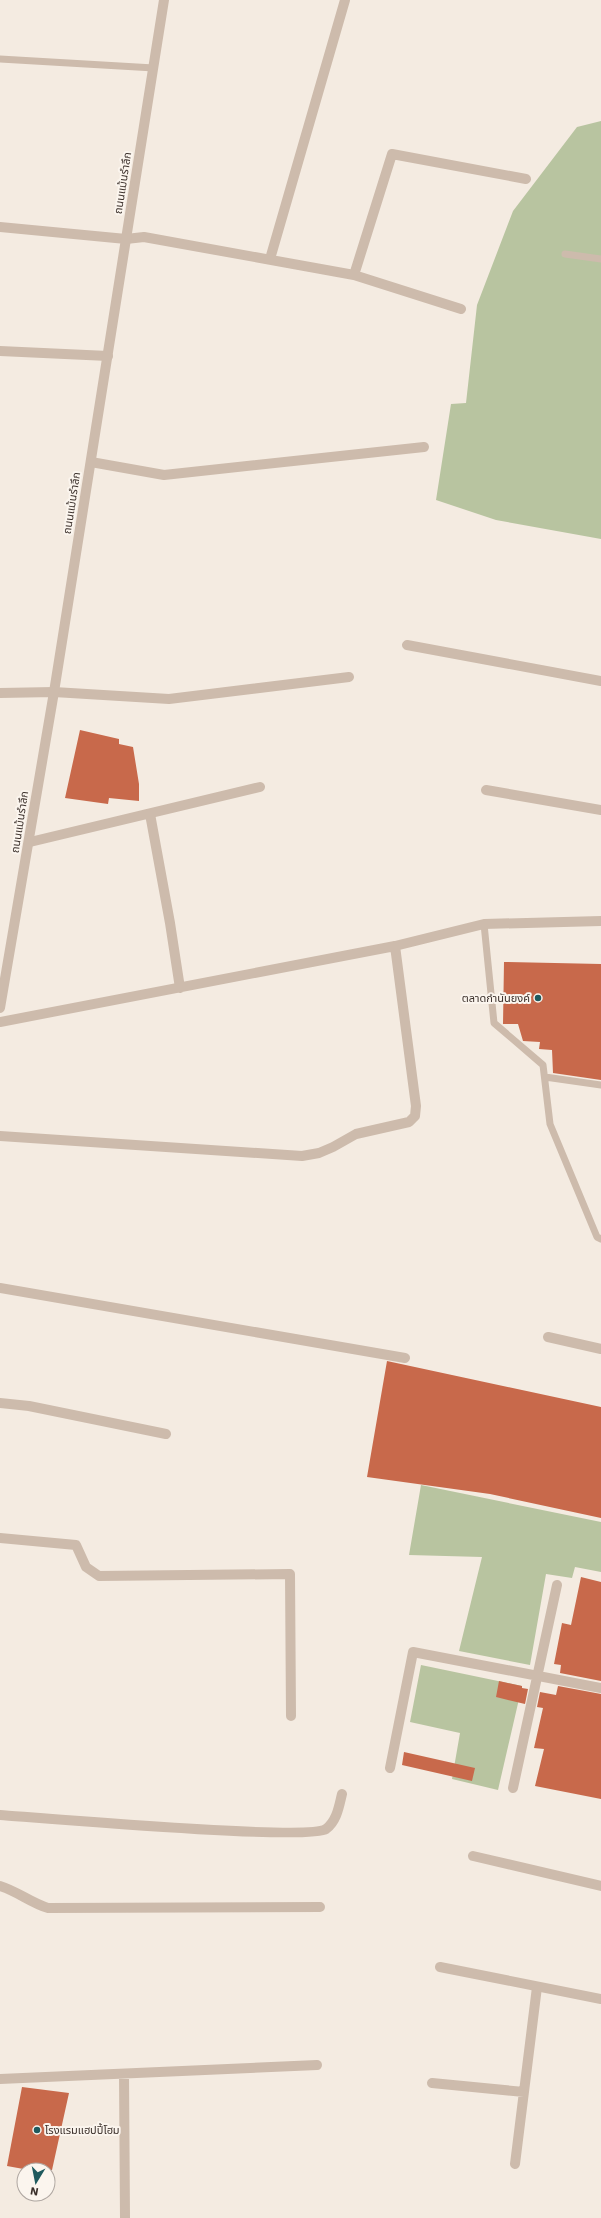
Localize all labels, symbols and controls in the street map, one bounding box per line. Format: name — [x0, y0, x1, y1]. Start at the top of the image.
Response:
street label: ถนนแม้นรำลึก — [112, 151, 134, 215]
street label: ถนนแม้นรำลึก — [61, 471, 83, 535]
street label: ถนนแม้นรำลึก — [9, 790, 31, 854]
place label: ตลาดกำนันยงค์ — [462, 992, 530, 1005]
marker: ตลาดกำนันยงค์ — [533, 993, 543, 1003]
place label: โรงแรมแฮปปี้โฮม — [45, 2122, 120, 2137]
marker: โรงแรมแฮปปี้โฮม — [32, 2125, 42, 2135]
north arrow — [16, 2162, 56, 2202]
text: N — [29, 2184, 39, 2198]

